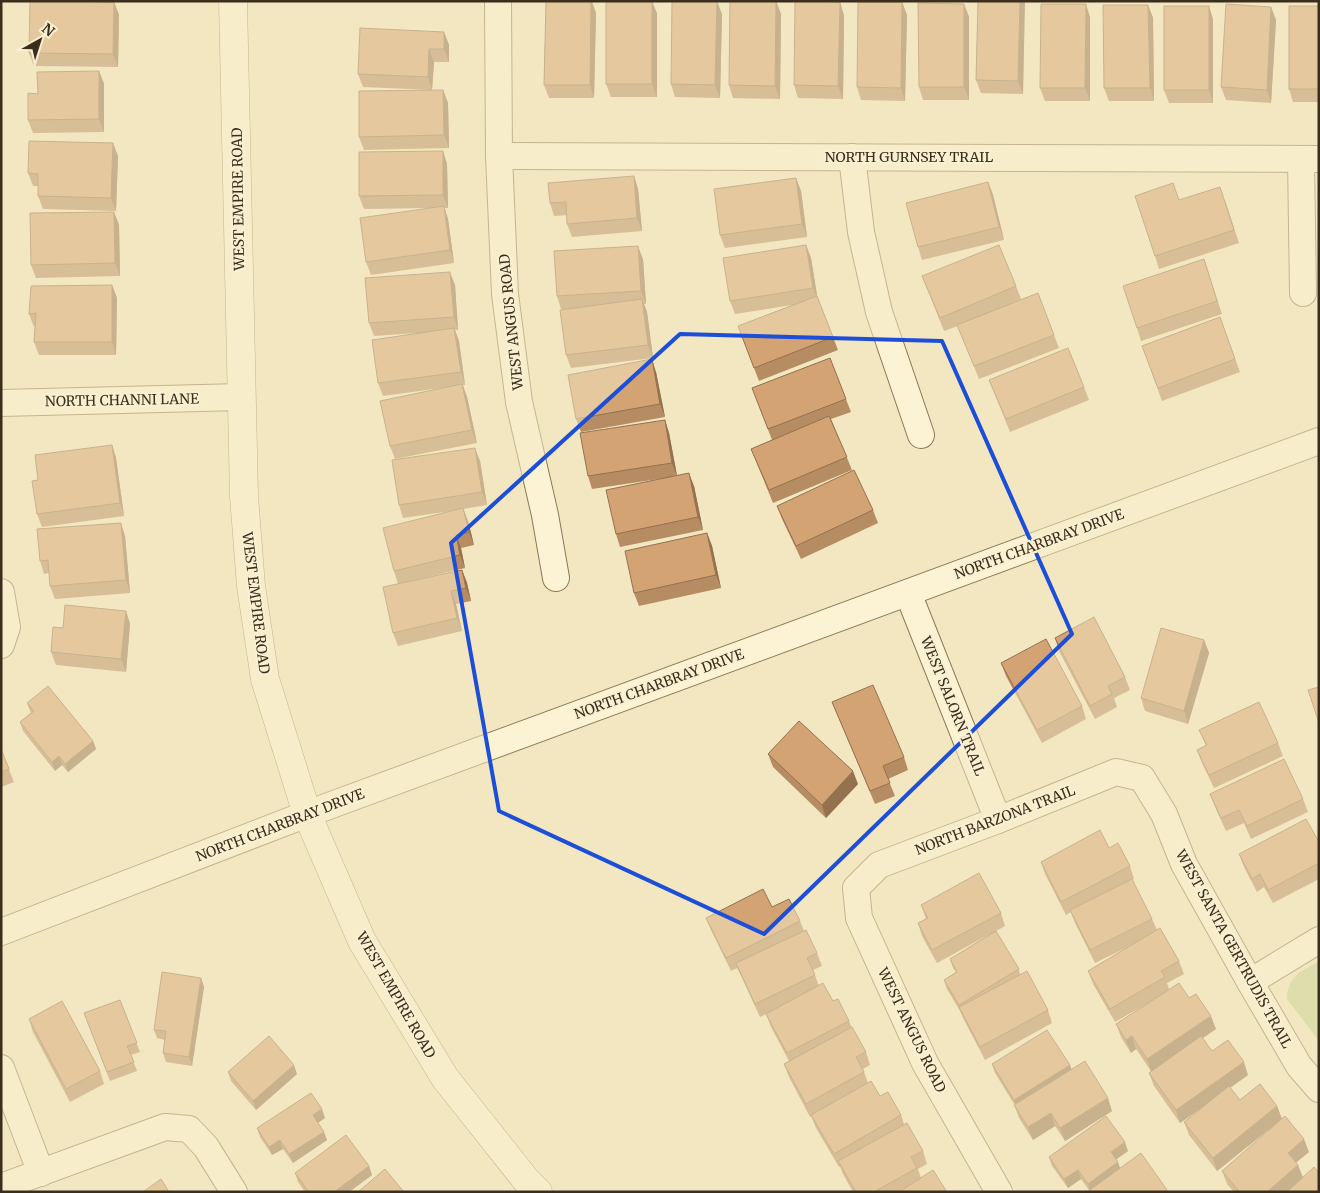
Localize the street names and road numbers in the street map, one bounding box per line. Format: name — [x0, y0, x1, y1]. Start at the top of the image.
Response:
street label: WEST EMPIRE ROAD — [228, 127, 248, 272]
street label: NORTH GURNSEY TRAIL — [825, 148, 994, 166]
street label: WEST ANGUS ROAD — [495, 253, 527, 392]
street label: NORTH CHANNI LANE — [45, 390, 199, 410]
street label: NORTH CHARBRAY DRIVE — [952, 505, 1126, 583]
street label: WEST EMPIRE ROAD — [238, 530, 274, 676]
street label: WEST SALORN TRAIL — [916, 633, 989, 779]
street label: NORTH CHARBRAY DRIVE — [572, 645, 746, 723]
street label: NORTH BARZONA TRAIL — [912, 781, 1078, 859]
street label: NORTH CHARBRAY DRIVE — [193, 784, 367, 865]
street label: WEST SANTA GERTRUDIS TRAIL — [1171, 846, 1296, 1052]
street label: WEST EMPIRE ROAD — [352, 928, 440, 1062]
street label: WEST ANGUS ROAD — [873, 964, 950, 1096]

